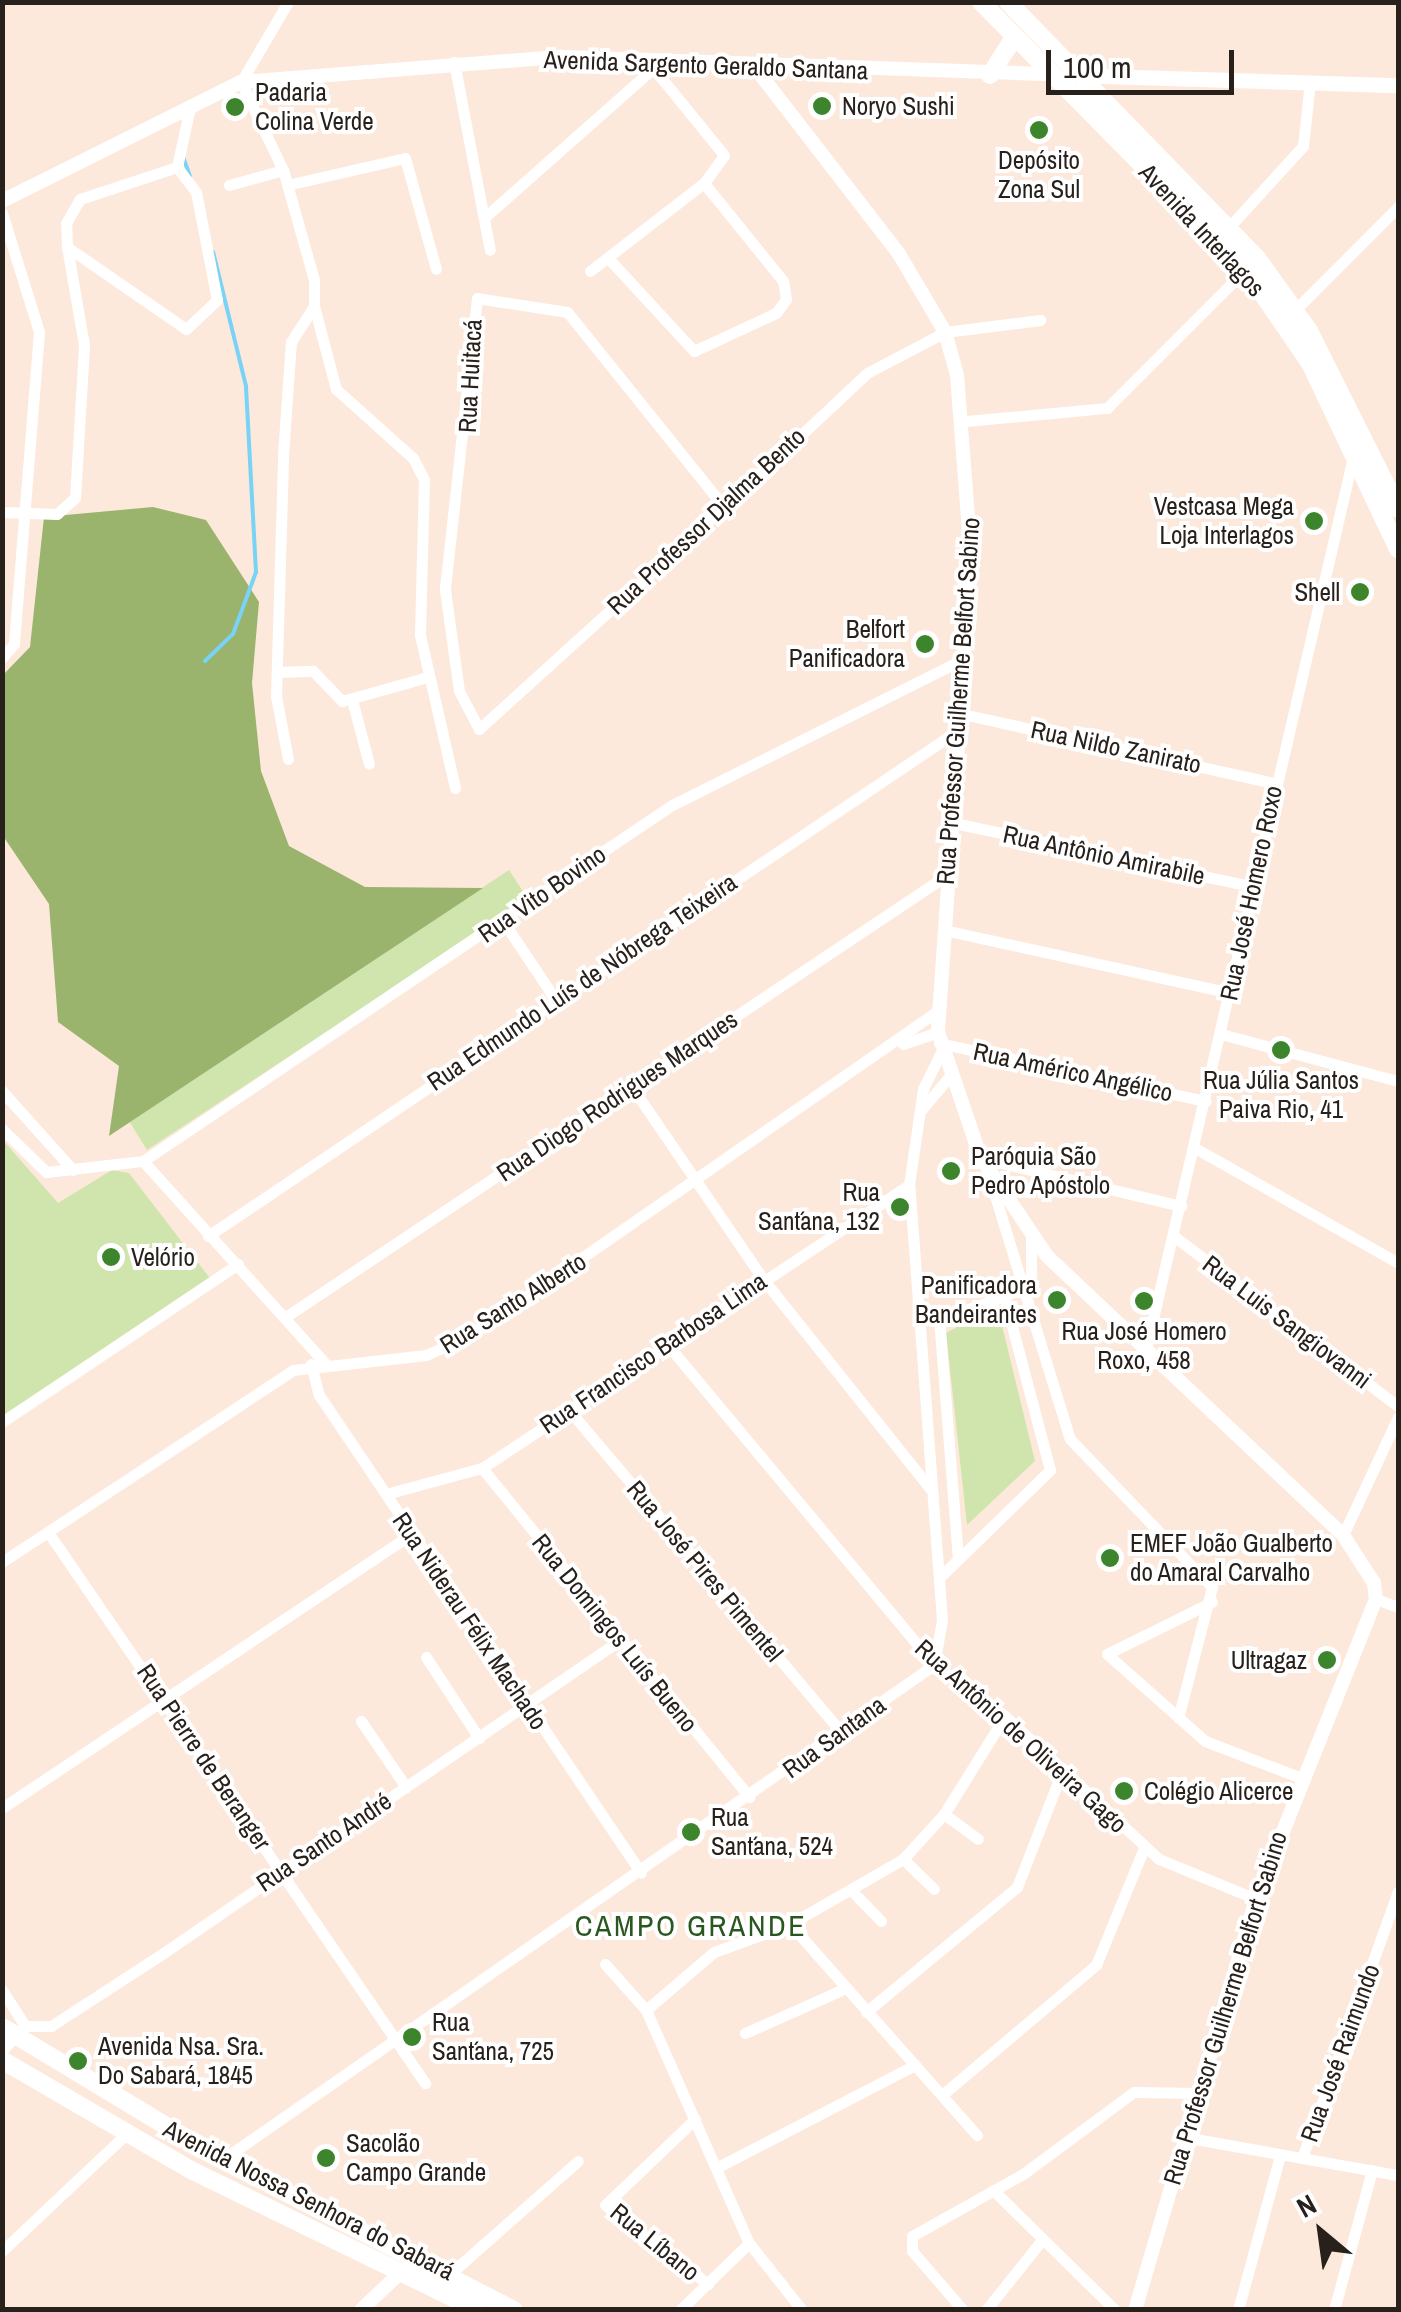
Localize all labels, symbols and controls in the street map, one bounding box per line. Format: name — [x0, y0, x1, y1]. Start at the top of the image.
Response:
scale bar — [1051, 30, 1238, 92]
street label: Avenida Sargento Geraldo Santana — [543, 44, 869, 86]
text: 100 m — [1063, 47, 1131, 87]
place label: Padaria Colina Verde — [255, 78, 374, 137]
place label: Noryo Sushi — [842, 91, 955, 121]
marker: Noryo Sushi — [811, 95, 833, 117]
marker: Padaria Colina Verde — [224, 96, 246, 118]
marker: Depósito Zona Sul — [1028, 119, 1050, 141]
place label: Depósito Zona Sul — [998, 146, 1080, 205]
street label: Avenida Interlagos — [1133, 157, 1271, 303]
street label: Rua Huitacá — [452, 318, 488, 434]
street label: Rua Professor Djalma Bento — [601, 421, 811, 621]
place label: Vestcasa Mega Loja Interlagos — [1154, 492, 1294, 551]
marker: Vestcasa Mega Loja Interlagos — [1303, 510, 1325, 532]
street label: Rua Professor Guilherme Belfort Sabino — [930, 516, 986, 886]
place label: Shell — [1294, 577, 1340, 607]
marker: Shell — [1349, 581, 1371, 603]
place label: Belfort Panificadora — [789, 615, 905, 674]
marker: Belfort Panificadora — [914, 633, 936, 655]
street label: Rua Nildo Zanirato — [1028, 714, 1204, 780]
street label: Rua José Homero Roxo — [1214, 783, 1288, 1003]
street label: Rua Antônio Amirabile — [999, 819, 1209, 891]
street label: Rua Vito Bovino — [472, 839, 612, 949]
street label: Rua Edmundo Luís de Nóbrega Teixeira — [422, 867, 742, 1097]
street label: Rua Diogo Rodrigues Marques — [491, 1004, 743, 1188]
street label: Rua Américo Angélico — [970, 1036, 1176, 1108]
marker: Rua Júlia Santos Paiva Rio, 41 — [1270, 1039, 1292, 1061]
place label: Rua Júlia Santos Paiva Rio, 41 — [1203, 1066, 1359, 1125]
place label: Paróquia São Pedro Apóstolo — [971, 1142, 1111, 1201]
marker: Paróquia São Pedro Apóstolo — [940, 1160, 962, 1182]
place label: Rua Sant´ana, 132 — [758, 1178, 880, 1237]
marker: Rua Sant´ana, 132 — [889, 1196, 911, 1218]
place label: Velório — [131, 1242, 195, 1272]
marker: Velório — [100, 1246, 122, 1268]
street label: Rua Santo Alberto — [434, 1246, 592, 1360]
street label: Rua Luis Sangiovanni — [1197, 1249, 1377, 1395]
street label: Rua Francisco Barbosa Lima — [534, 1266, 772, 1440]
place label: Panificadora Bandeirantes — [915, 1271, 1037, 1330]
marker: Panificadora Bandeirantes — [1046, 1289, 1068, 1311]
marker: Rua José Homero Roxo, 458 — [1133, 1290, 1155, 1312]
place label: Rua José Homero Roxo, 458 — [1061, 1317, 1227, 1376]
street label: Rua José Pires Pimentel — [621, 1475, 789, 1667]
street label: Rua Niderau Félix Machado — [386, 1507, 554, 1735]
street label: Rua Domingos Luís Bueno — [526, 1528, 704, 1738]
place label: EMEF João Gualberto do Amaral Carvalho — [1130, 1529, 1333, 1588]
marker: EMEF João Gualberto do Amaral Carvalho — [1099, 1547, 1121, 1569]
street label: Rua Antônio de Oliveira Gago — [908, 1633, 1134, 1839]
place label: Ultragaz — [1231, 1645, 1307, 1675]
marker: Ultragaz — [1316, 1649, 1338, 1671]
street label: Rua Pierre de Beranger — [131, 1658, 277, 1856]
street label: Rua Santana — [777, 1690, 891, 1784]
place label: Colégio Alicerce — [1144, 1776, 1294, 1806]
marker: Colégio Alicerce — [1113, 1780, 1135, 1802]
street label: Rua Santo André — [250, 1786, 398, 1898]
place label: Rua Sant´ana, 524 — [711, 1803, 833, 1862]
marker: Rua Sant´ana, 524 — [680, 1821, 702, 1843]
street label: Rua Professor Guilherme Belfort Sabino — [1157, 1828, 1293, 2188]
district label: CAMPO GRANDE — [575, 1907, 807, 1943]
street label: Rua José Raimundo — [1294, 1960, 1386, 2146]
place label: Rua Sant´ana, 725 — [432, 2008, 554, 2067]
marker: Rua Sant´ana, 725 — [401, 2026, 423, 2048]
place label: Avenida Nsa. Sra. Do Sabará, 1845 — [98, 2032, 264, 2091]
marker: Avenida Nsa. Sra. Do Sabará, 1845 — [67, 2050, 89, 2072]
street label: Avenida Nossa Senhora do Sabará — [159, 2114, 459, 2286]
place label: Sacolão Campo Grande — [346, 2129, 486, 2188]
marker: Sacolão Campo Grande — [315, 2147, 337, 2169]
north arrow — [1271, 2182, 1371, 2282]
text: N — [1290, 2185, 1323, 2226]
street label: Rua Líbano — [604, 2197, 706, 2287]

